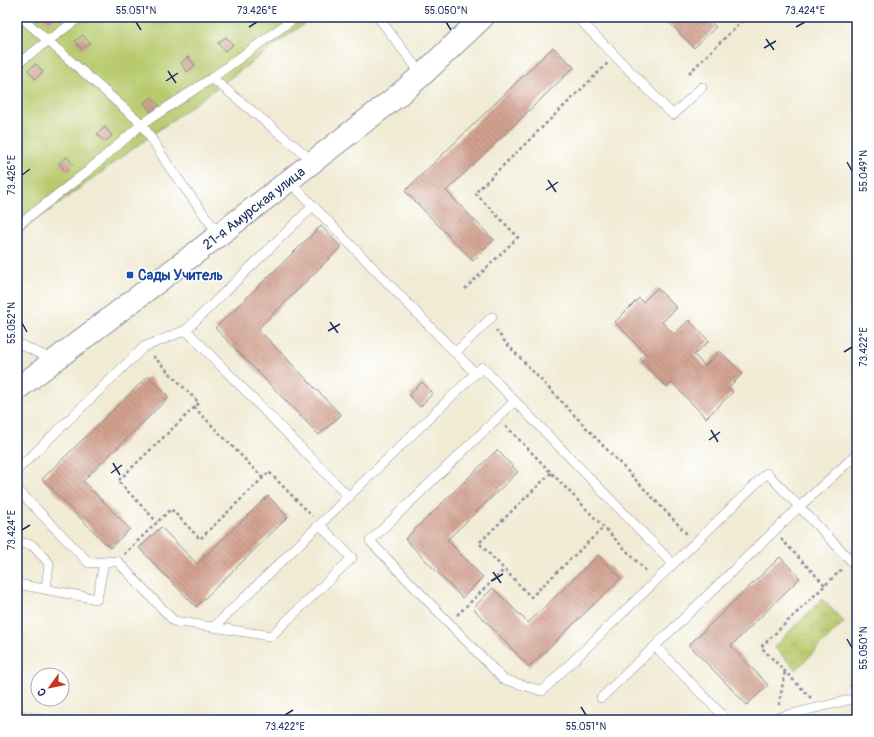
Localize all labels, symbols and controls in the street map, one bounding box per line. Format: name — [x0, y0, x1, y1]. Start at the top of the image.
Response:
text: 55.051°N — [116, 5, 156, 17]
text: 73.426°E — [237, 5, 277, 17]
text: 55.050°N — [424, 5, 468, 17]
text: 73.424°E — [785, 5, 825, 17]
text: 55.049°N — [858, 150, 870, 192]
text: 73.426°E — [6, 155, 18, 195]
street label: 21-я Амурская улица — [199, 163, 308, 253]
place label: Сады Учитель — [138, 267, 223, 284]
marker: Сады Учитель — [125, 270, 135, 280]
text: 55.052°N — [6, 302, 18, 344]
text: 73.422°E — [858, 327, 870, 367]
text: 73.424°E — [6, 510, 18, 550]
text: 55.050°N — [858, 626, 870, 670]
north arrow — [30, 667, 70, 707]
text: С — [35, 686, 49, 699]
text: 73.422°E — [265, 721, 305, 733]
text: 55.051°N — [566, 721, 606, 733]

